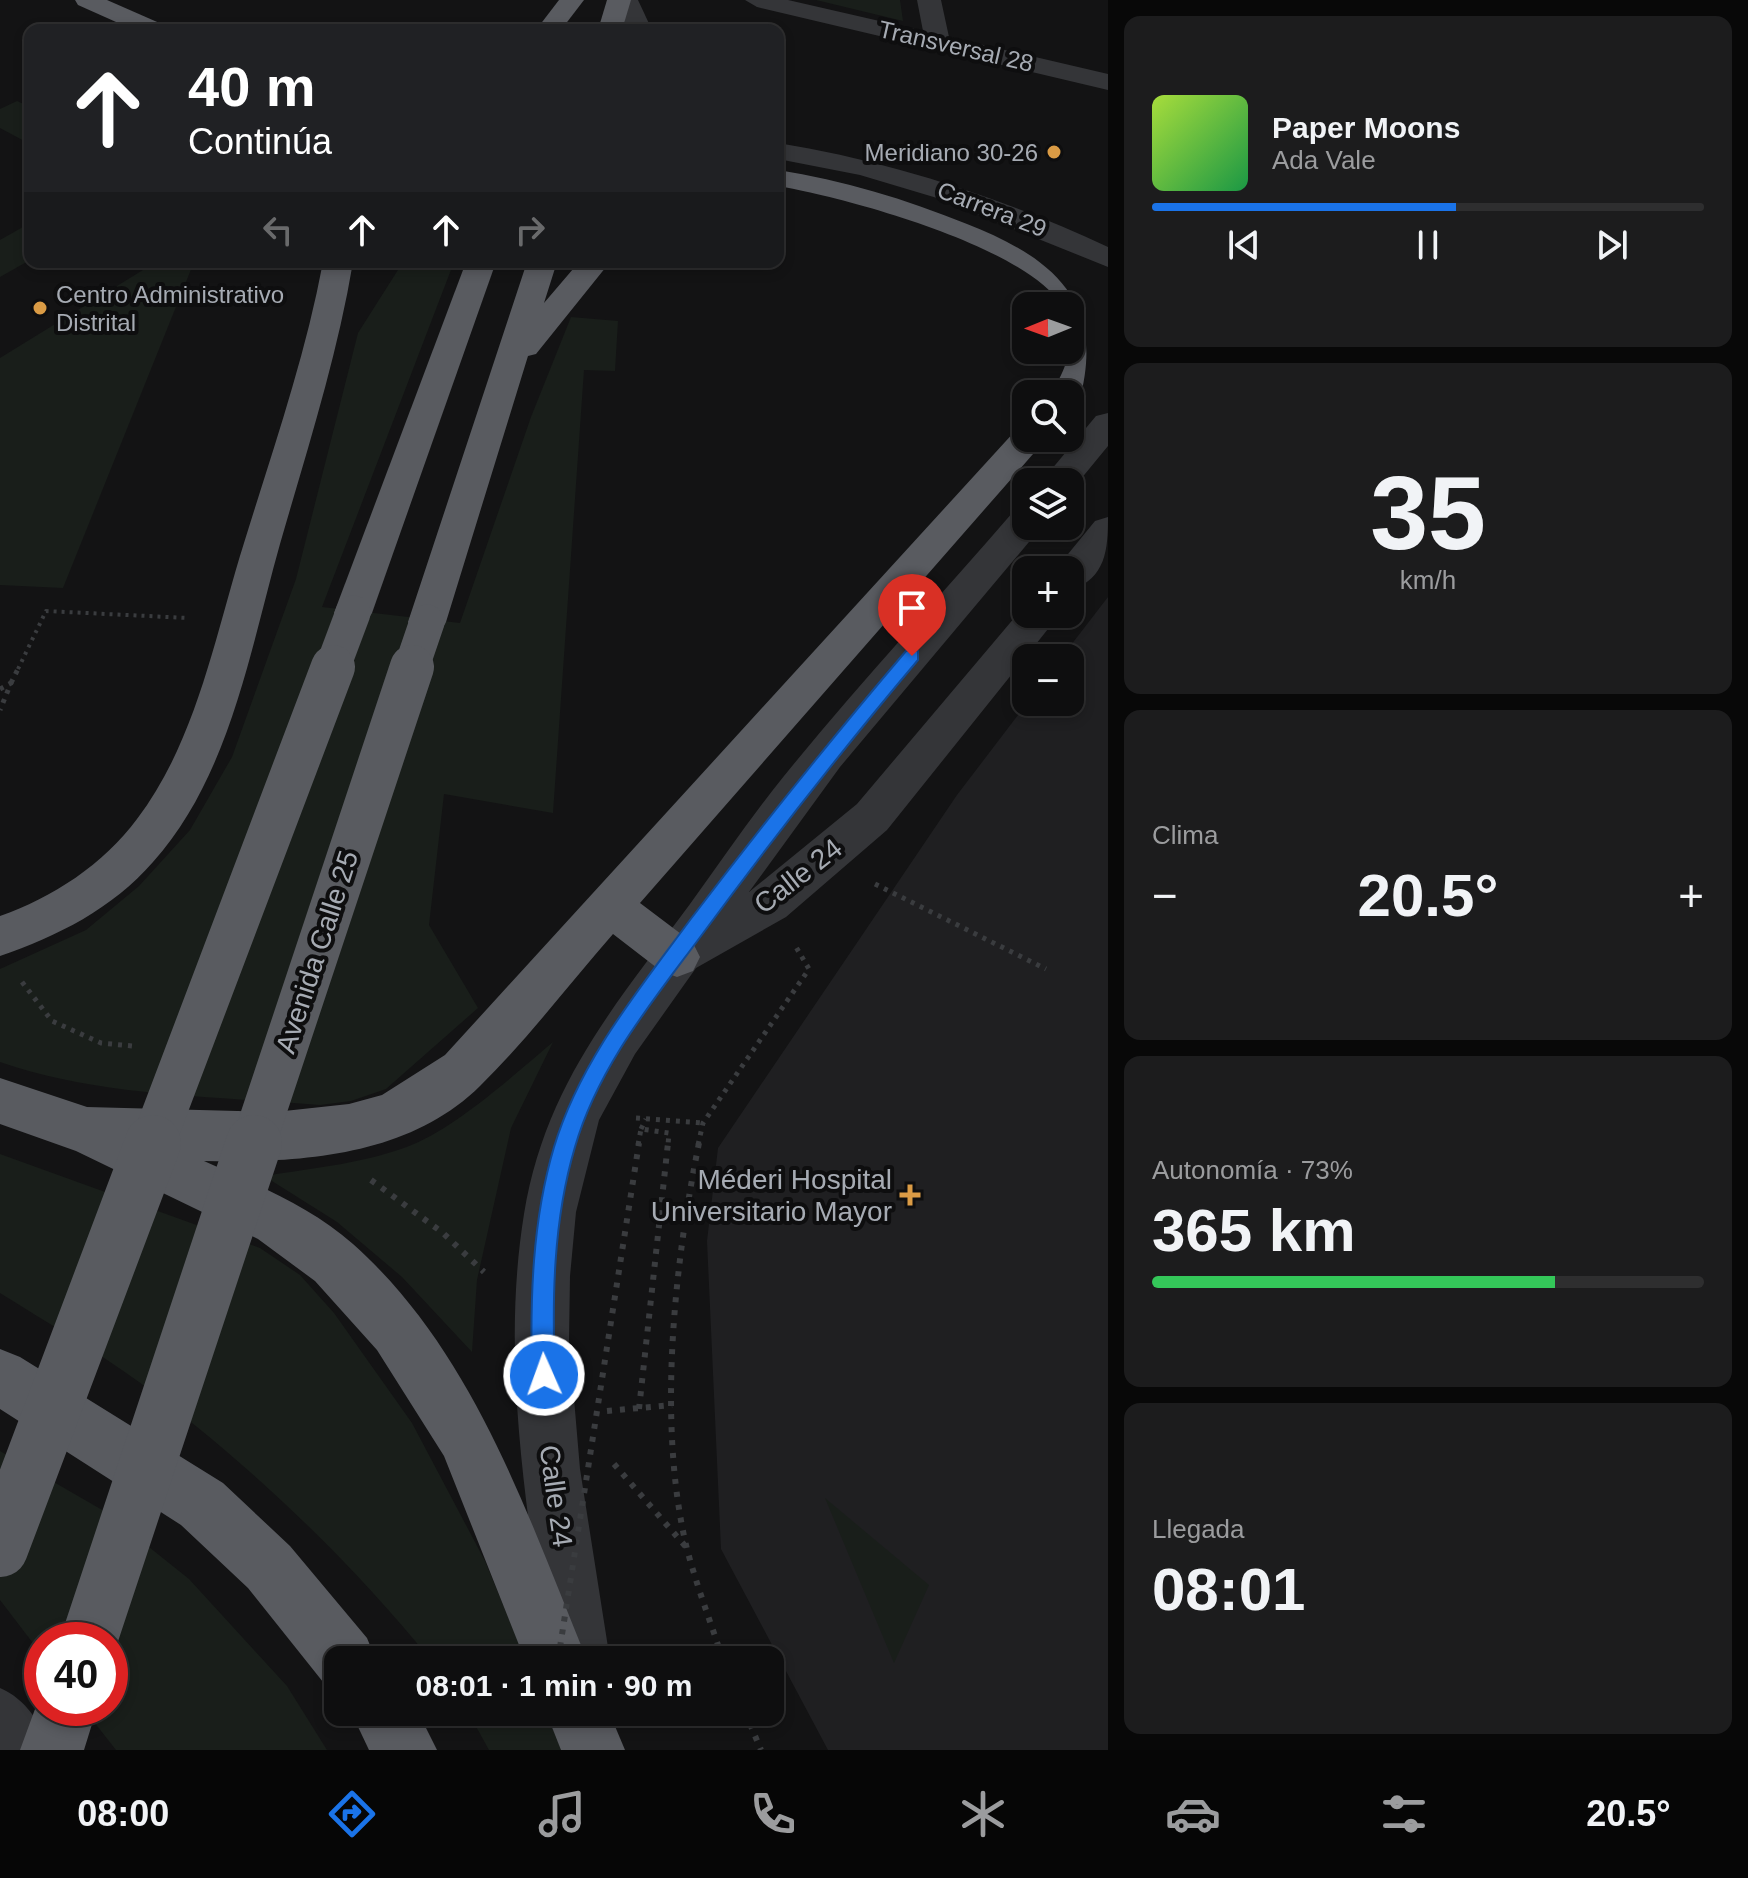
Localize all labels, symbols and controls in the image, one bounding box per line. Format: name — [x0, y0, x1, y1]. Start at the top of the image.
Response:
street label: Transversal 28 — [876, 15, 1036, 77]
text: 40 m — [188, 55, 316, 118]
icon: ahead — [56, 56, 160, 160]
text: Paper Moons — [1272, 111, 1460, 144]
text: Continúa — [188, 121, 332, 162]
place label: Meridiano 30-26 — [865, 139, 1038, 166]
marker: Meridiano 30-26 — [1045, 143, 1063, 161]
text: Ada Vale — [1272, 145, 1376, 175]
street label: Carrera 29 — [934, 176, 1050, 242]
icon: left — [256, 208, 300, 252]
icon: ahead — [340, 208, 384, 252]
icon: ahead — [424, 208, 468, 252]
icon: right — [508, 208, 552, 252]
icon: previous — [1222, 223, 1266, 267]
icon: pause — [1406, 223, 1450, 267]
icon: next — [1590, 223, 1634, 267]
place label: Centro Administrativo Distrital — [56, 281, 284, 336]
north arrow — [1012, 292, 1084, 364]
map controls — [1012, 292, 1084, 716]
marker: Centro Administrativo Distrital — [31, 299, 49, 317]
button: search — [1012, 380, 1084, 452]
text: 35 — [1370, 455, 1486, 571]
button: layers — [1012, 468, 1084, 540]
button: + — [1012, 556, 1084, 628]
text: km/h — [1400, 565, 1456, 595]
pin — [878, 574, 946, 656]
icon: arrive — [890, 586, 934, 630]
button: − — [1012, 644, 1084, 716]
text: Clima — [1152, 820, 1218, 850]
street label: Calle 24 — [748, 832, 848, 920]
street label: Avenida Calle 25 — [270, 847, 364, 1057]
text: 20.5° — [1358, 862, 1498, 929]
text: − — [1152, 871, 1178, 920]
text: + — [1678, 871, 1704, 920]
text: Autonomía · 73% — [1152, 1155, 1353, 1185]
place label: Méderi Hospital Universitario Mayor — [651, 1164, 892, 1227]
marker: Méderi Hospital Universitario Mayor — [899, 1184, 921, 1206]
text: 365 km — [1152, 1197, 1356, 1264]
position arrow — [502, 1333, 586, 1417]
street label: Calle 24 — [534, 1443, 578, 1549]
text: Llegada — [1152, 1514, 1245, 1544]
text: 08:01 — [1152, 1556, 1305, 1623]
speed limit sign: 40 — [24, 1622, 128, 1726]
text: 08:01 · 1 min · 90 m — [416, 1669, 692, 1702]
icon: directions — [324, 1786, 380, 1842]
icon: music — [534, 1786, 590, 1842]
icon: phone — [745, 1786, 801, 1842]
icon: climate — [955, 1786, 1011, 1842]
icon: car — [1165, 1786, 1221, 1842]
icon: filters — [1376, 1786, 1432, 1842]
text: 08:00 — [77, 1793, 169, 1834]
text: 20.5° — [1586, 1793, 1671, 1834]

